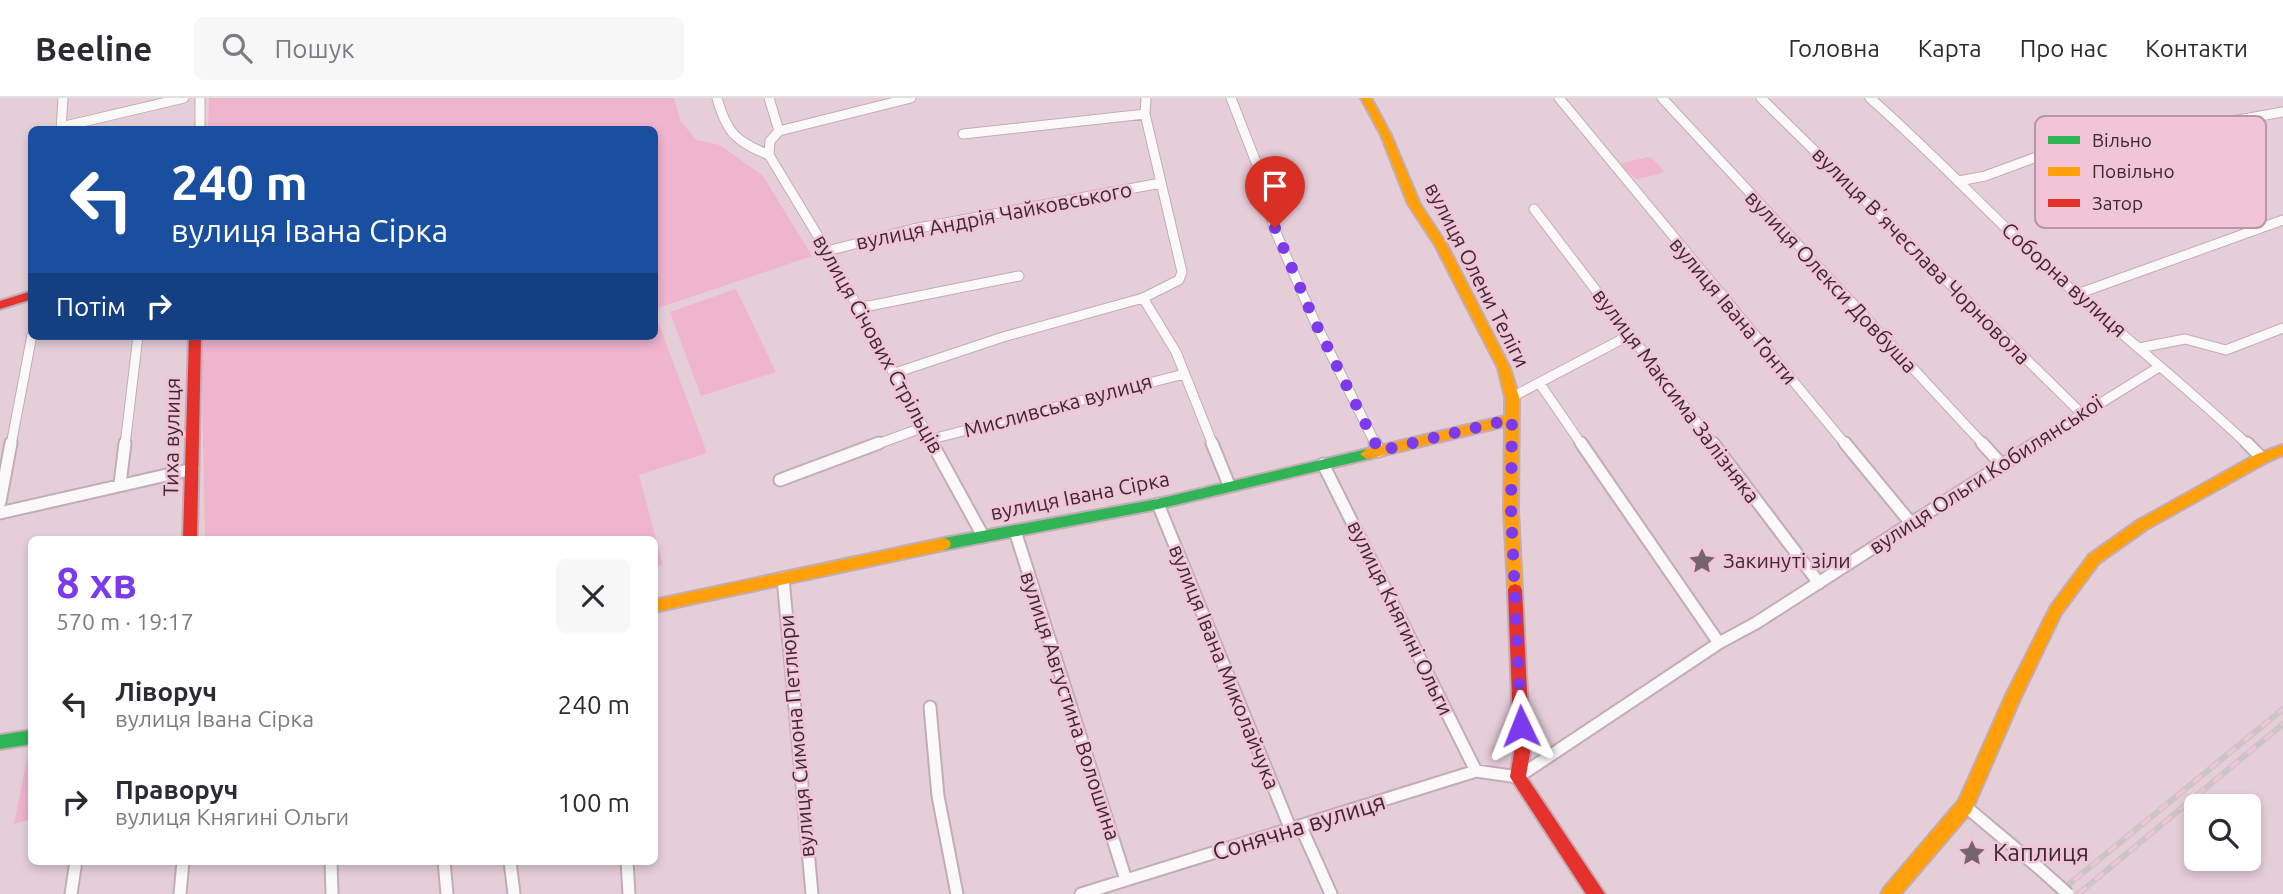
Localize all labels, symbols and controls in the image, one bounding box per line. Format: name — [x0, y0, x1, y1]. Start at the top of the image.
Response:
search box — [194, 17, 684, 80]
icon: search — [218, 29, 256, 67]
text: Beeline — [35, 30, 152, 67]
text: Пошук — [274, 34, 355, 63]
text: Головна — [1788, 35, 1880, 62]
text: Карта — [1918, 35, 1982, 62]
text: Про нас — [2020, 35, 2107, 62]
text: Контакти — [2145, 35, 2248, 62]
legend — [2035, 116, 2266, 228]
text: Вільно — [2092, 129, 2152, 151]
street label: вулиця Вʼячеслава Чорновола — [1808, 142, 2035, 369]
icon: left — [56, 154, 147, 245]
text: 240 m — [171, 154, 308, 209]
pin — [1245, 156, 1305, 228]
text: Повільно — [2092, 160, 2175, 182]
icon: arrive — [1256, 167, 1294, 205]
street label: вулиця Андрія Чайковського — [854, 176, 1134, 254]
street label: вулиця Олени Теліги — [1421, 178, 1535, 371]
street label: вулиця Олекси Довбуша — [1741, 185, 1923, 377]
text: Затор — [2092, 192, 2143, 214]
text: вулиця Івана Сірка — [171, 212, 448, 248]
street label: Соборна вулиця — [1997, 217, 2132, 342]
street label: вулиця Січових Стрільців — [809, 230, 949, 457]
street label: вулиця Івана Ґонти — [1665, 232, 1802, 389]
street label: вулиця Максима Залізняка — [1588, 283, 1765, 507]
icon: right — [140, 287, 178, 325]
text: Потім — [56, 292, 126, 321]
street label: Мисливська вулиця — [961, 368, 1154, 442]
street label: Тиха вулиця — [158, 377, 184, 497]
street label: вулиця Ольги Кобилянської — [1864, 389, 2107, 559]
street label: вулиця Івана Сірка — [988, 466, 1171, 524]
street label: вулиця Княгині Ольги — [1343, 516, 1459, 719]
street label: вулиця Івана Миколайчука — [1165, 541, 1285, 792]
place icon: Закинуті зіли — [1687, 546, 1717, 576]
place label: Закинуті зіли — [1723, 548, 1851, 572]
text: 8 хв — [56, 559, 137, 606]
button: close — [556, 559, 630, 633]
street label: вулиця Августина Волошина — [1016, 568, 1126, 843]
text: 570 m · 19:17 — [56, 609, 194, 634]
street label: вулиця Симона Петлюри — [773, 614, 819, 858]
text: Ліворуч — [115, 677, 217, 706]
icon: left — [56, 685, 94, 723]
position arrow — [1484, 689, 1558, 763]
text: 240 m — [558, 690, 630, 719]
text: вулиця Івана Сірка — [115, 706, 314, 731]
text: Праворуч — [115, 775, 238, 804]
icon: right — [56, 783, 94, 821]
street label: Сонячна вулиця — [1209, 787, 1389, 866]
text: 100 m — [558, 788, 630, 817]
map controls — [2184, 794, 2261, 871]
button: search — [2184, 794, 2261, 871]
text: вулиця Княгині Ольги — [115, 804, 349, 829]
place icon: Каплиця — [1957, 838, 1987, 868]
place label: Каплиця — [1993, 839, 2089, 866]

